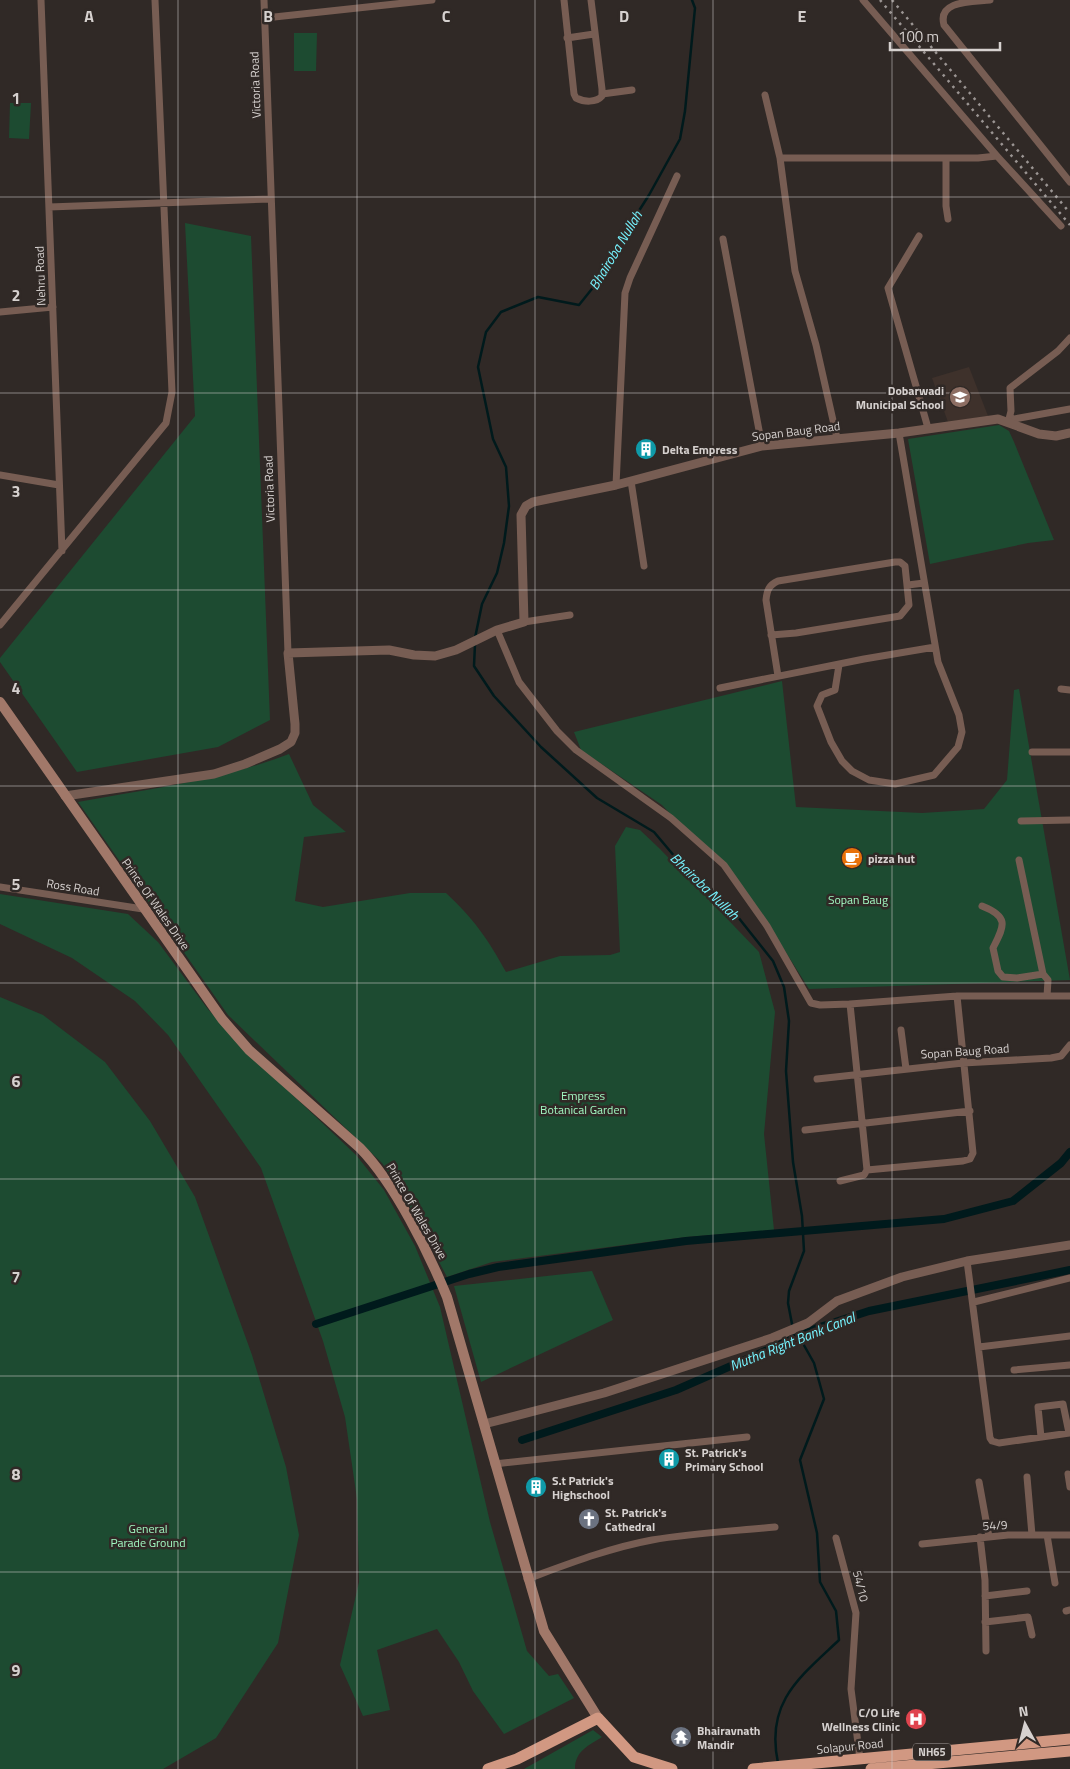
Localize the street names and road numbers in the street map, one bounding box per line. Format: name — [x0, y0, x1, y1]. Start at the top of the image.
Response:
street label: Victoria Road — [244, 51, 266, 119]
street label: Nehru Road — [29, 246, 51, 306]
street label: Sopan Baug Road — [751, 416, 841, 446]
street label: Victoria Road — [258, 455, 280, 523]
street label: Prince Of Wales Drive — [117, 854, 195, 954]
street label: Ross Road — [45, 873, 101, 901]
street label: Sopan Baug Road — [920, 1038, 1010, 1064]
street label: Prince Of Wales Drive — [382, 1159, 452, 1263]
street label: 54/9 — [982, 1515, 1008, 1535]
street label: 54/10 — [848, 1568, 874, 1604]
street label: Solapur Road — [816, 1733, 884, 1759]
road number: NH65 — [913, 1744, 951, 1760]

